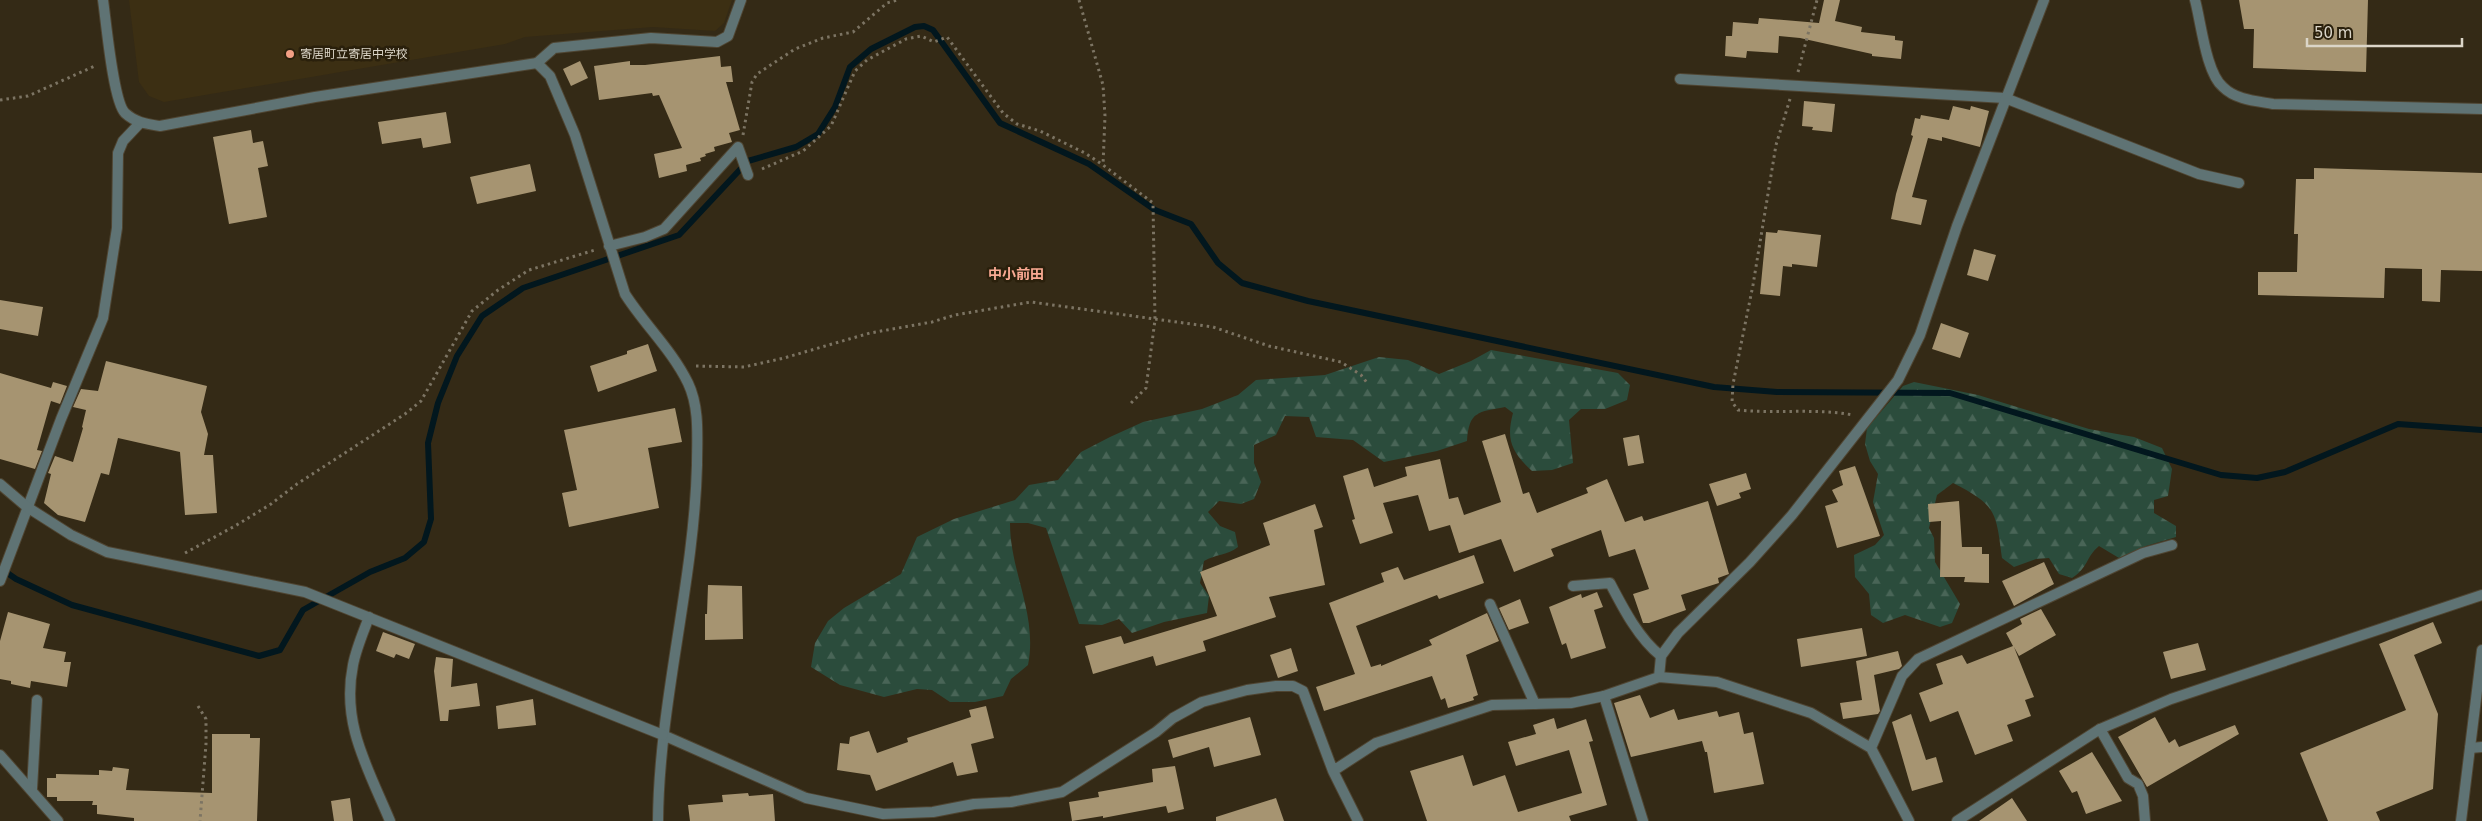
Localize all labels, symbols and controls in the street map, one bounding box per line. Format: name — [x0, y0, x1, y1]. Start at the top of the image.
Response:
scale bar — [2307, 15, 2462, 47]
text: 50 m — [2314, 24, 2352, 42]
place label: 寄居町立寄居中学校 — [300, 47, 408, 61]
marker: 寄居町立寄居中学校 — [284, 48, 296, 60]
district label: 中小前田 — [988, 266, 1044, 282]

